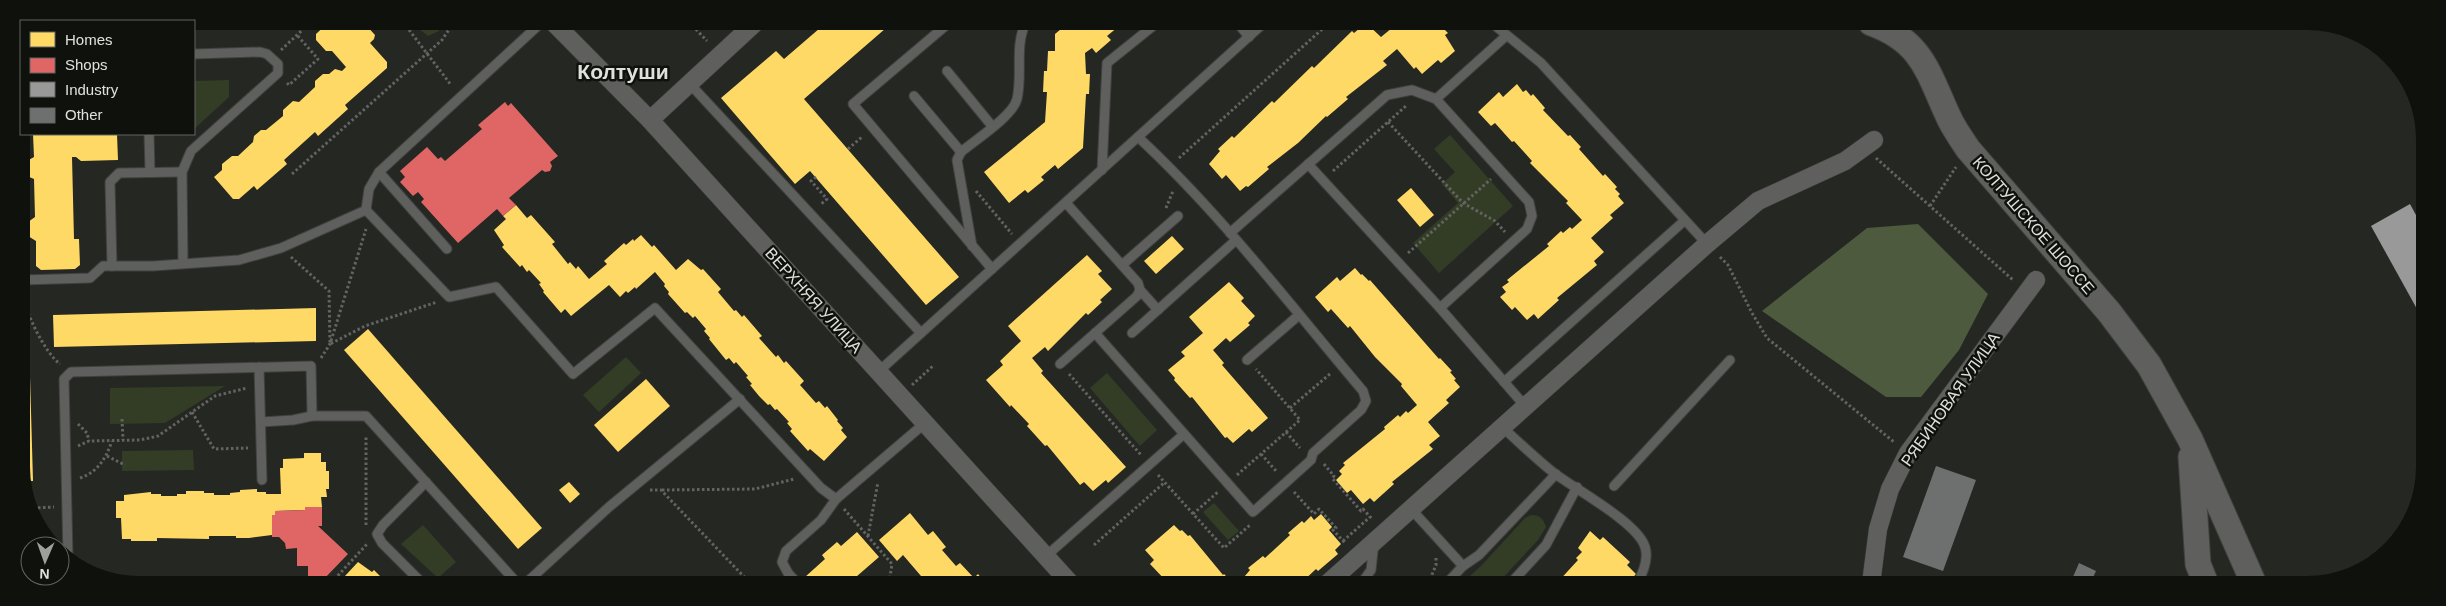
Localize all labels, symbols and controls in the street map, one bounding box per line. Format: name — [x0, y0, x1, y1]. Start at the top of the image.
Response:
legend — [20, 20, 195, 135]
text: Homes — [65, 31, 113, 48]
text: Shops — [65, 56, 108, 73]
district label: Колтуши — [577, 60, 669, 83]
text: Industry — [65, 81, 119, 98]
text: Other — [65, 106, 103, 123]
street label: КОЛТУШСКОЕ ШОССЕ — [1970, 153, 2098, 297]
street label: ВЕРХНЯЯ УЛИЦА — [762, 244, 865, 357]
street label: РЯБИНОВАЯ УЛИЦА — [1898, 329, 2003, 469]
north arrow — [20, 536, 70, 586]
text: N — [39, 566, 50, 582]

